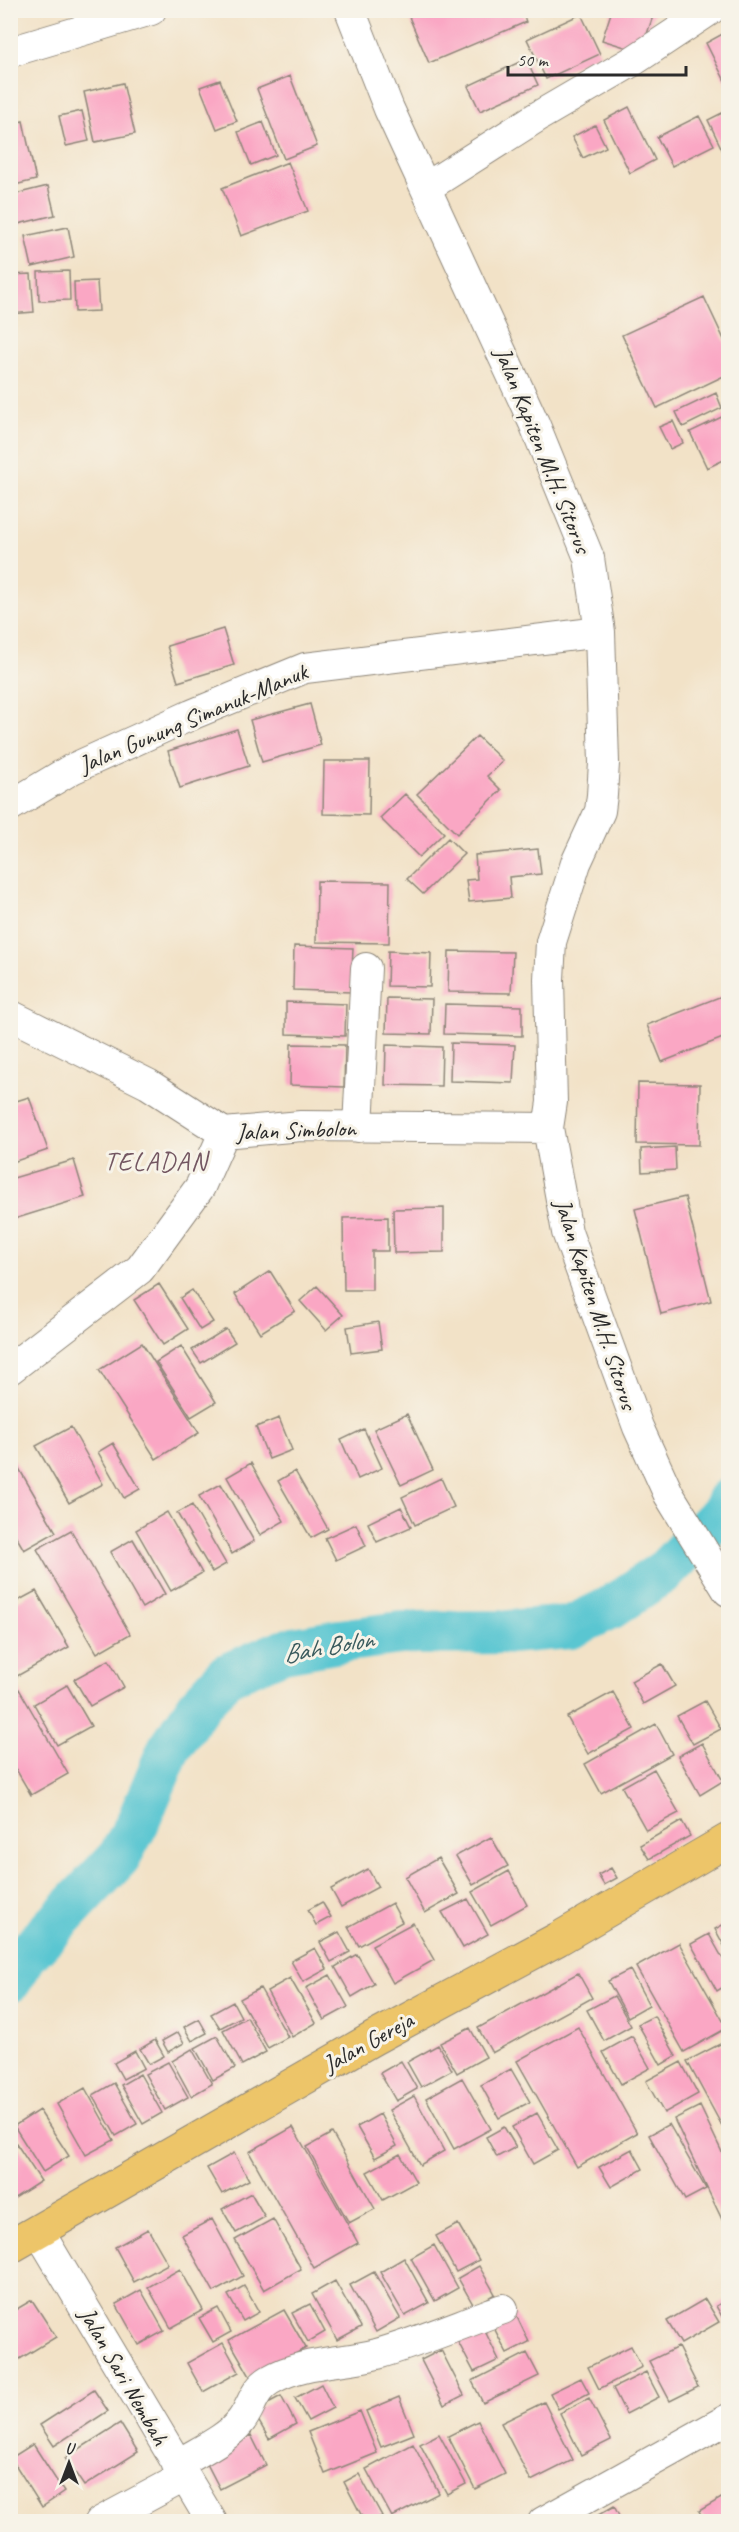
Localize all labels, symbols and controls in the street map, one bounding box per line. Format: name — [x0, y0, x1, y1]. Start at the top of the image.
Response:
scale bar — [508, 39, 686, 77]
text: 50 m — [517, 49, 550, 71]
street label: Jalan Kapiten M.H. Sitorus — [488, 342, 599, 559]
street label: Jalan Gunung Simanuk-Manuk — [73, 655, 314, 780]
street label: Jalan Simbolon — [235, 1113, 358, 1147]
district label: TELADAN — [104, 1145, 211, 1178]
street label: Jalan Kapiten M.H. Sitorus — [547, 1194, 645, 1415]
water label: Bah Bolon — [280, 1622, 378, 1671]
street label: Jalan Gereja — [317, 2004, 420, 2080]
street label: Jalan Sari Nembah — [72, 2301, 176, 2451]
north arrow — [39, 2433, 99, 2493]
text: U — [65, 2439, 76, 2459]

